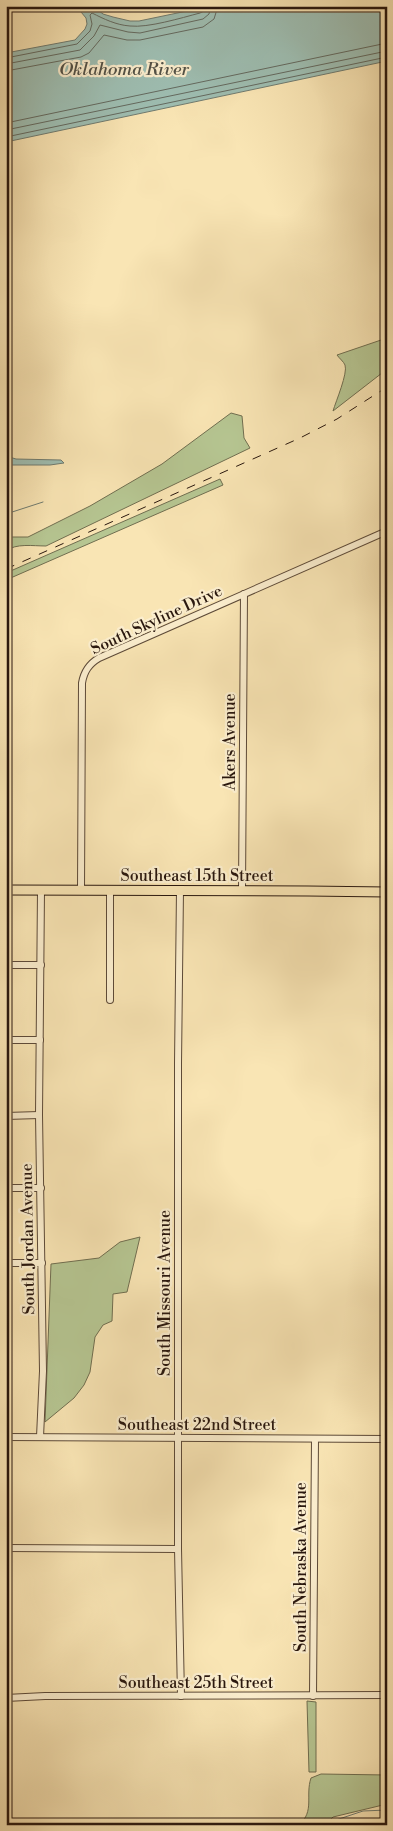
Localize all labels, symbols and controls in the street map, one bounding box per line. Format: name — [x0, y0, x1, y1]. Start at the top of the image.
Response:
water label: Oklahoma River — [59, 58, 189, 81]
street label: South Skyline Drive — [87, 581, 225, 659]
street label: Akers Avenue — [220, 693, 240, 792]
street label: Southeast 15th Street — [121, 866, 274, 886]
street label: South Jordan Avenue — [17, 1163, 39, 1315]
street label: South Missouri Avenue — [155, 1210, 175, 1376]
street label: Southeast 22nd Street — [118, 1415, 277, 1435]
street label: South Nebraska Avenue — [291, 1482, 311, 1652]
street label: Southeast 25th Street — [118, 1673, 274, 1693]

